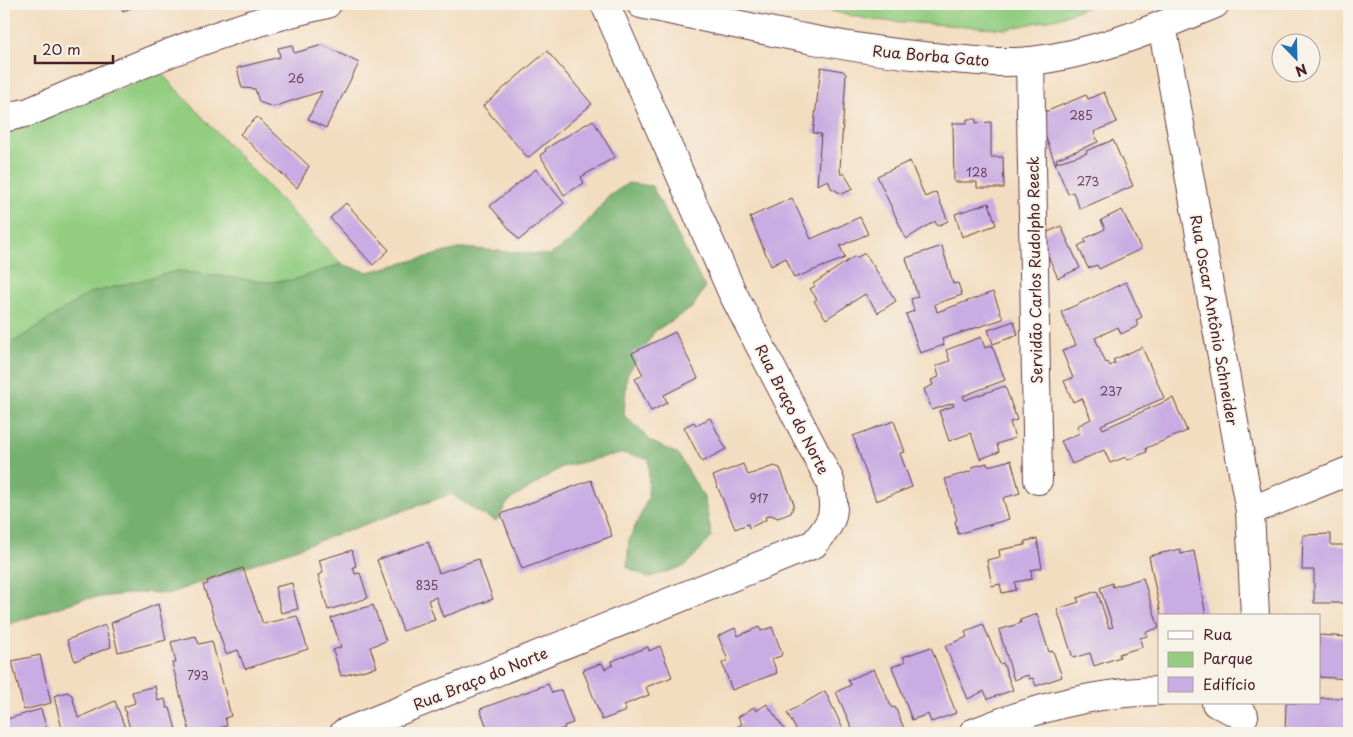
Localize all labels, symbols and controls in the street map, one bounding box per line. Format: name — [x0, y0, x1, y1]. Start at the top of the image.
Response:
scale bar — [35, 32, 112, 64]
north arrow — [1270, 32, 1320, 82]
text: 20 m — [42, 37, 81, 60]
street label: Rua Borba Gato — [872, 38, 990, 72]
text: N — [1292, 59, 1310, 82]
house number: 26 — [288, 69, 304, 87]
house number: 285 — [1069, 106, 1093, 124]
street label: Servidão Carlos Rudolpho Reeck — [1021, 156, 1047, 384]
house number: 128 — [966, 163, 988, 181]
house number: 273 — [1077, 172, 1099, 190]
street label: Rua Oscar Antônio Schneider — [1185, 213, 1245, 427]
street label: Rua Braço do Norte — [750, 340, 836, 478]
house number: 237 — [1100, 382, 1123, 400]
house number: 917 — [750, 489, 769, 507]
house number: 835 — [416, 576, 438, 594]
legend — [1158, 614, 1320, 704]
text: Rua — [1203, 622, 1232, 645]
street label: Rua Braço do Norte — [409, 640, 551, 715]
text: Parque — [1203, 646, 1253, 669]
house number: 793 — [187, 666, 209, 684]
text: Edifício — [1203, 672, 1256, 695]

